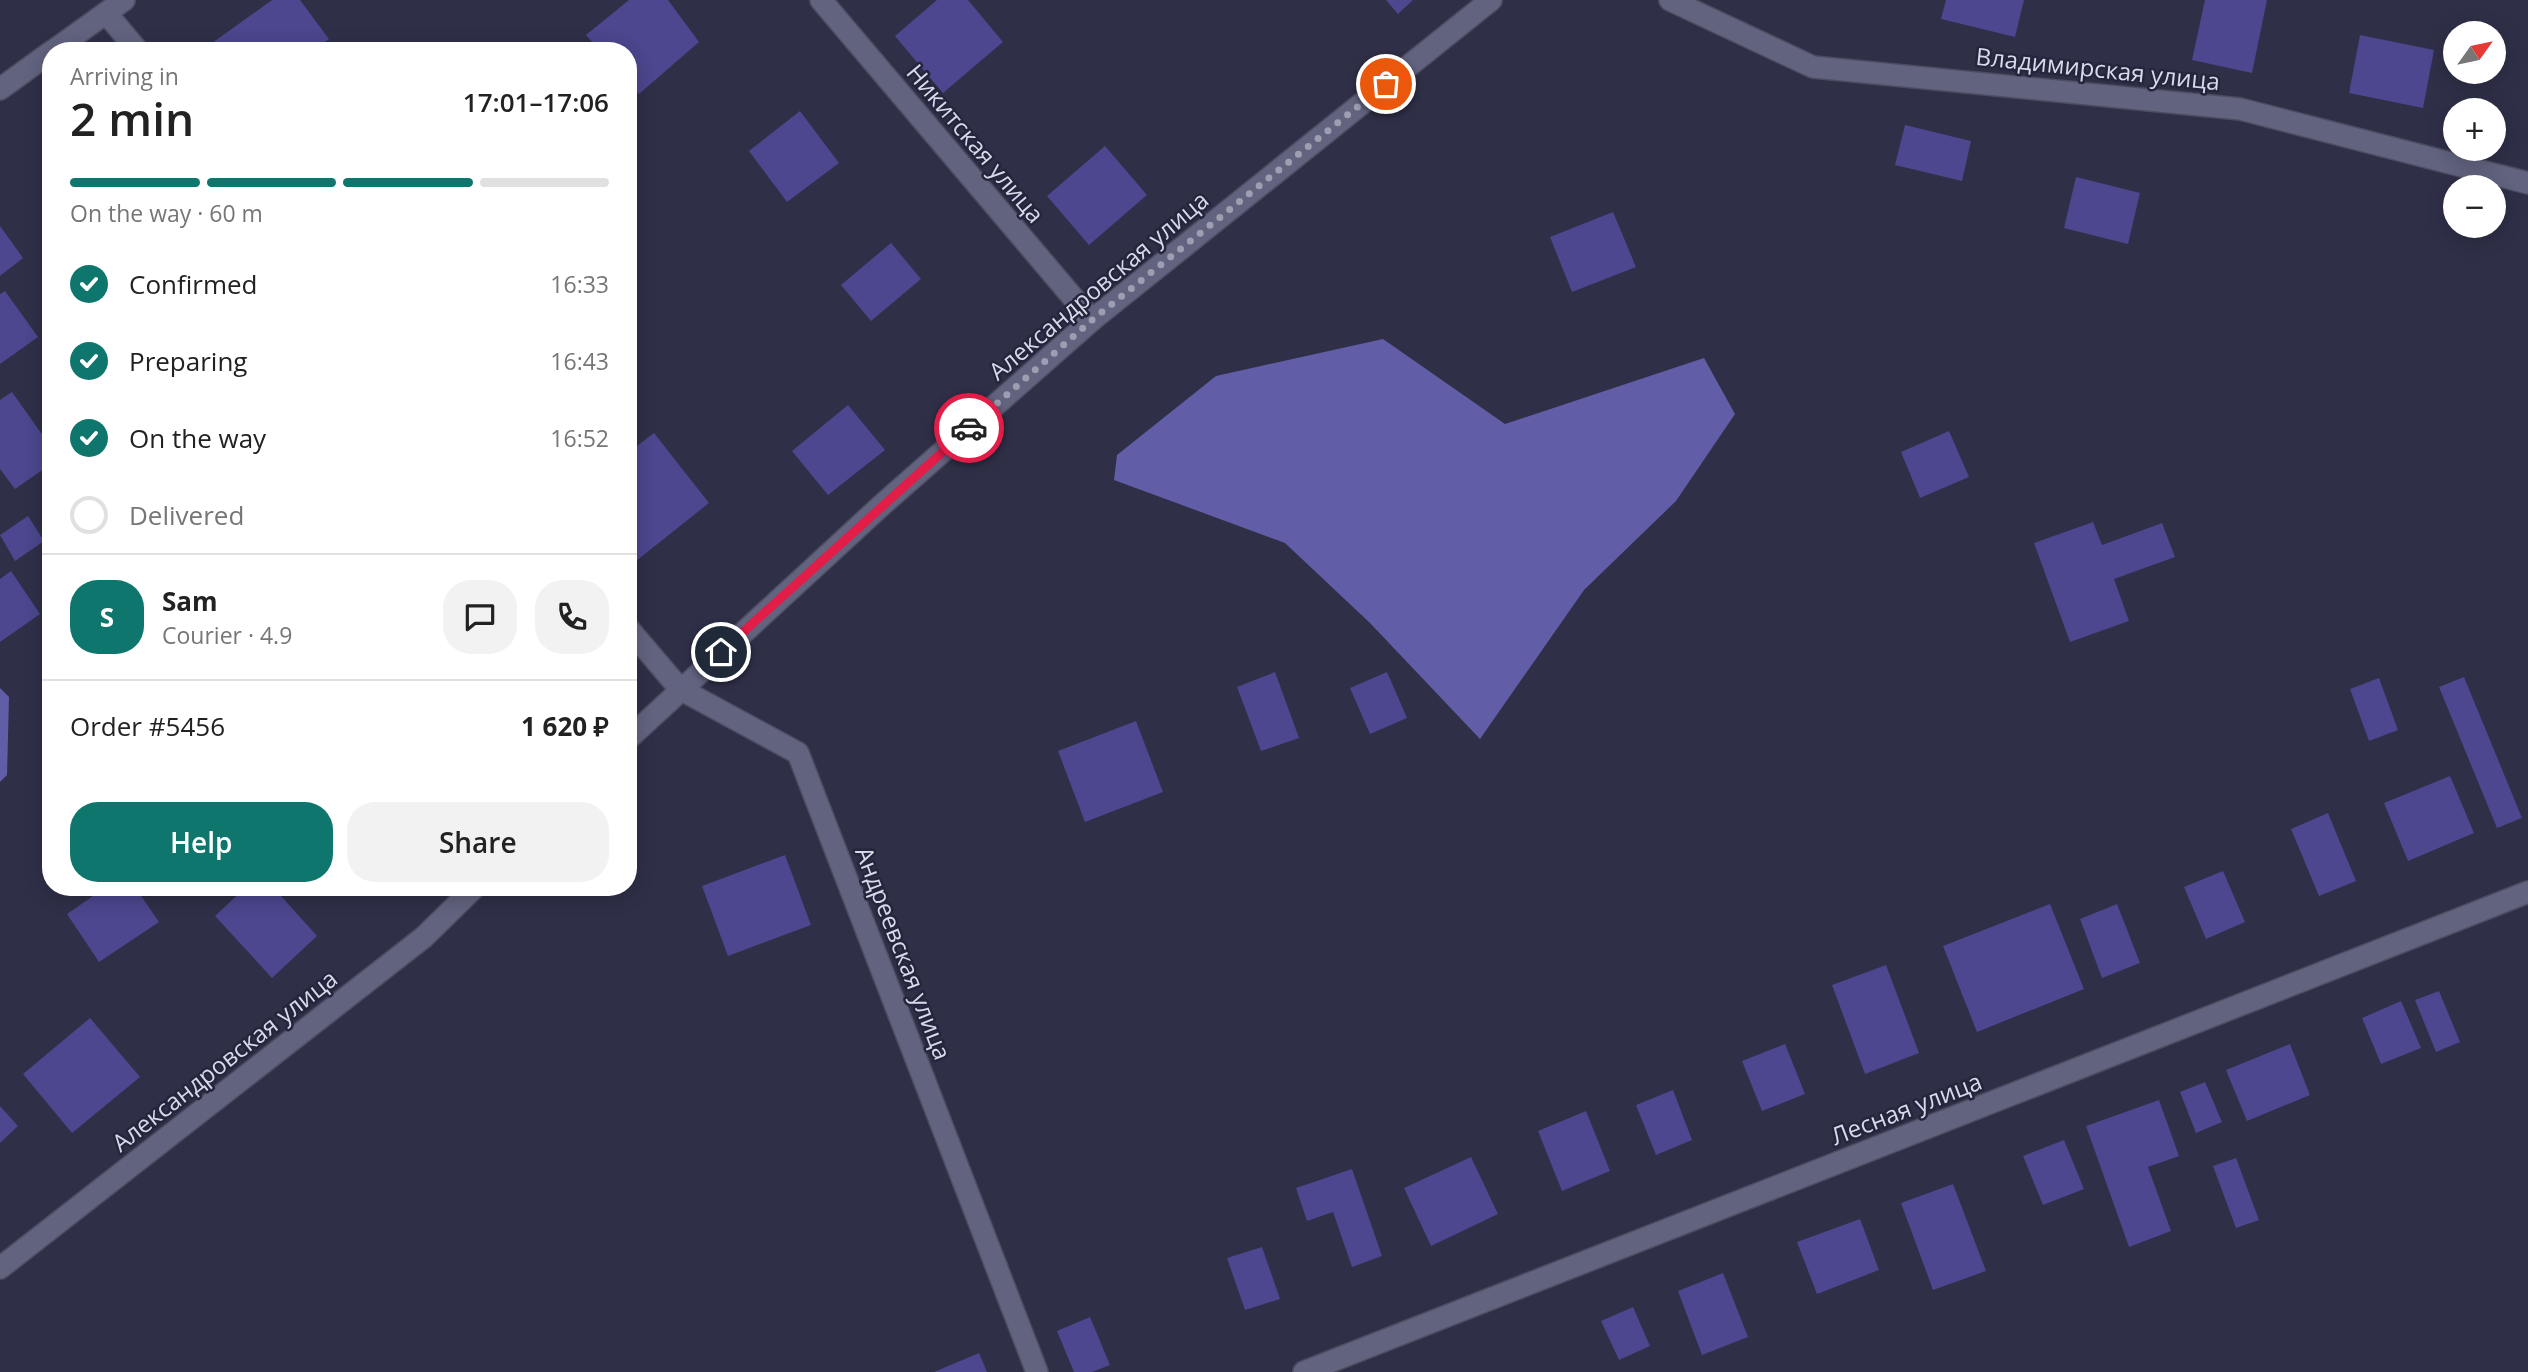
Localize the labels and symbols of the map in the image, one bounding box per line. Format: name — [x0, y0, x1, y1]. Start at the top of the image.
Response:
north arrow — [2443, 21, 2506, 84]
street label: Владимирская улица — [1974, 39, 2222, 97]
pin — [1356, 54, 1416, 114]
street label: Никитская улица — [900, 57, 1052, 229]
street label: Александровская улица — [981, 183, 1215, 387]
courier — [934, 393, 1004, 463]
pin — [691, 622, 751, 682]
street label: Андреевская улица — [848, 842, 960, 1064]
street label: Александровская улица — [104, 962, 344, 1158]
street label: Лесная улица — [1826, 1064, 1986, 1152]

